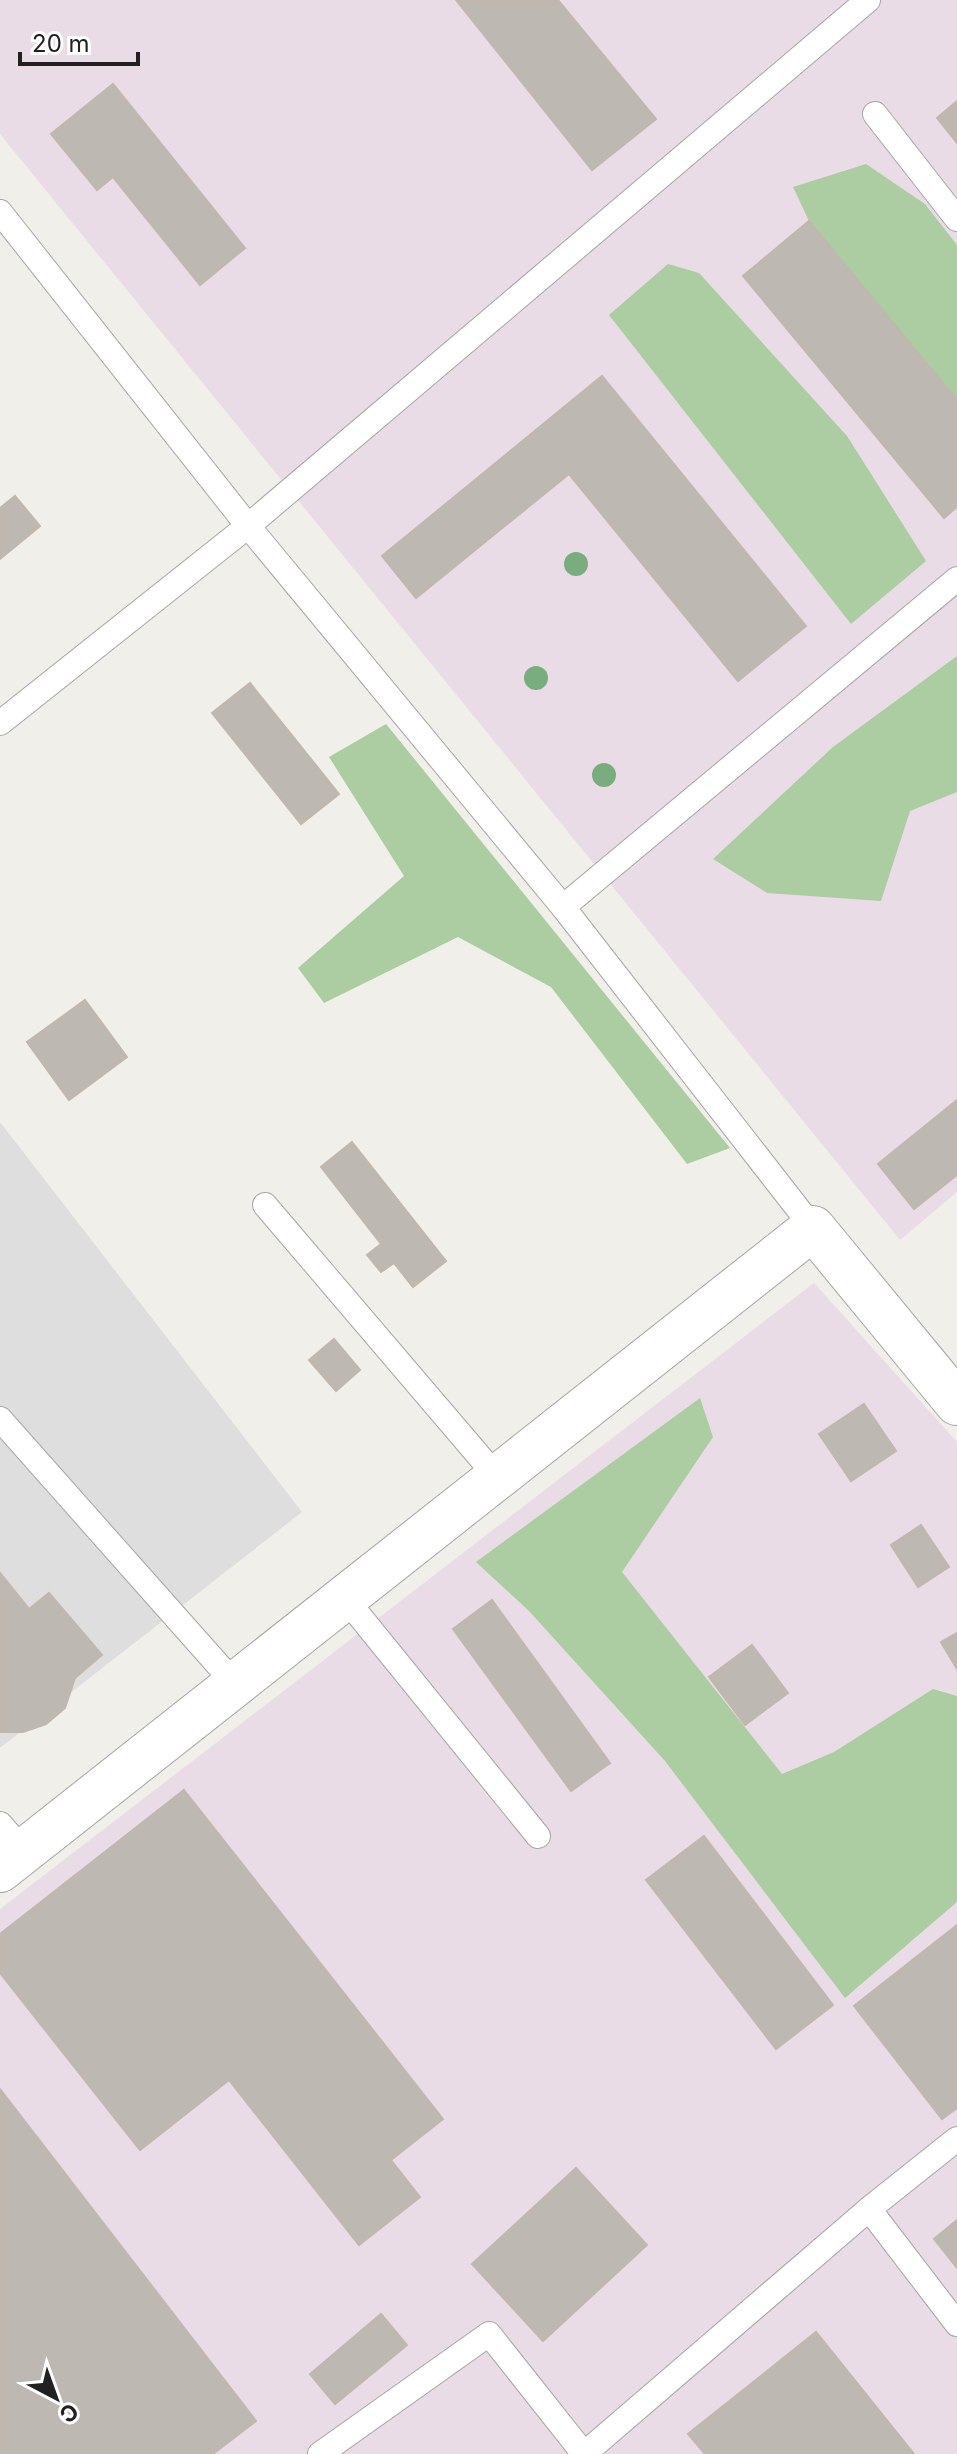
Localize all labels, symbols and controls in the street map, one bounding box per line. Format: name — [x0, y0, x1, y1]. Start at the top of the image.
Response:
scale bar — [20, 16, 138, 66]
text: 20 m — [32, 29, 90, 58]
north arrow — [16, 2358, 96, 2438]
text: С — [54, 2398, 84, 2428]

